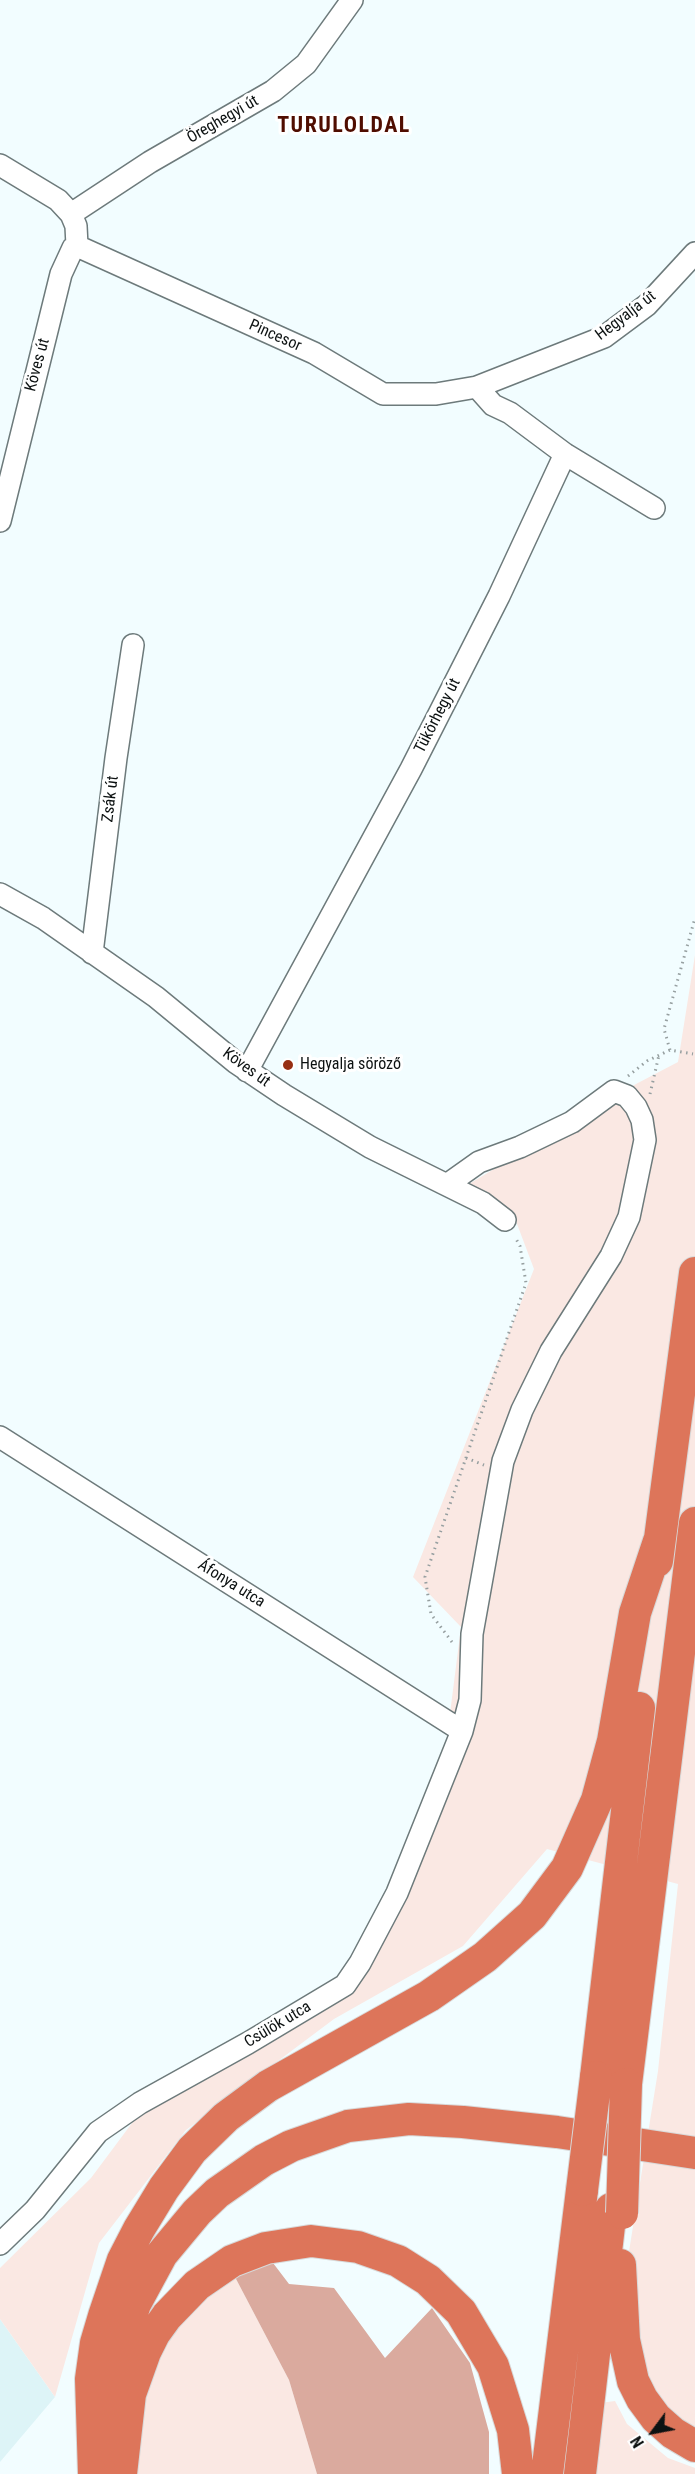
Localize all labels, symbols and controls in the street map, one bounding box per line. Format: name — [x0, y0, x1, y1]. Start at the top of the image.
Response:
street label: Öreghegyi út — [184, 92, 262, 148]
district label: TURULOLDAL — [277, 113, 411, 139]
street label: Hegyalja út — [592, 287, 660, 345]
street label: Pincesor — [246, 316, 304, 356]
street label: Köves út — [22, 336, 54, 394]
street label: Tükörhegy út — [411, 675, 465, 757]
street label: Zsák út — [99, 775, 123, 823]
street label: Köves út — [218, 1044, 274, 1092]
place label: Hegyalja söröző — [300, 1055, 401, 1075]
marker: Hegyalja söröző — [281, 1058, 295, 1072]
street label: Áfonya utca — [194, 1556, 268, 1612]
street label: Csülök utca — [241, 1998, 315, 2052]
north arrow — [623, 2402, 683, 2462]
text: N — [627, 2433, 648, 2451]

